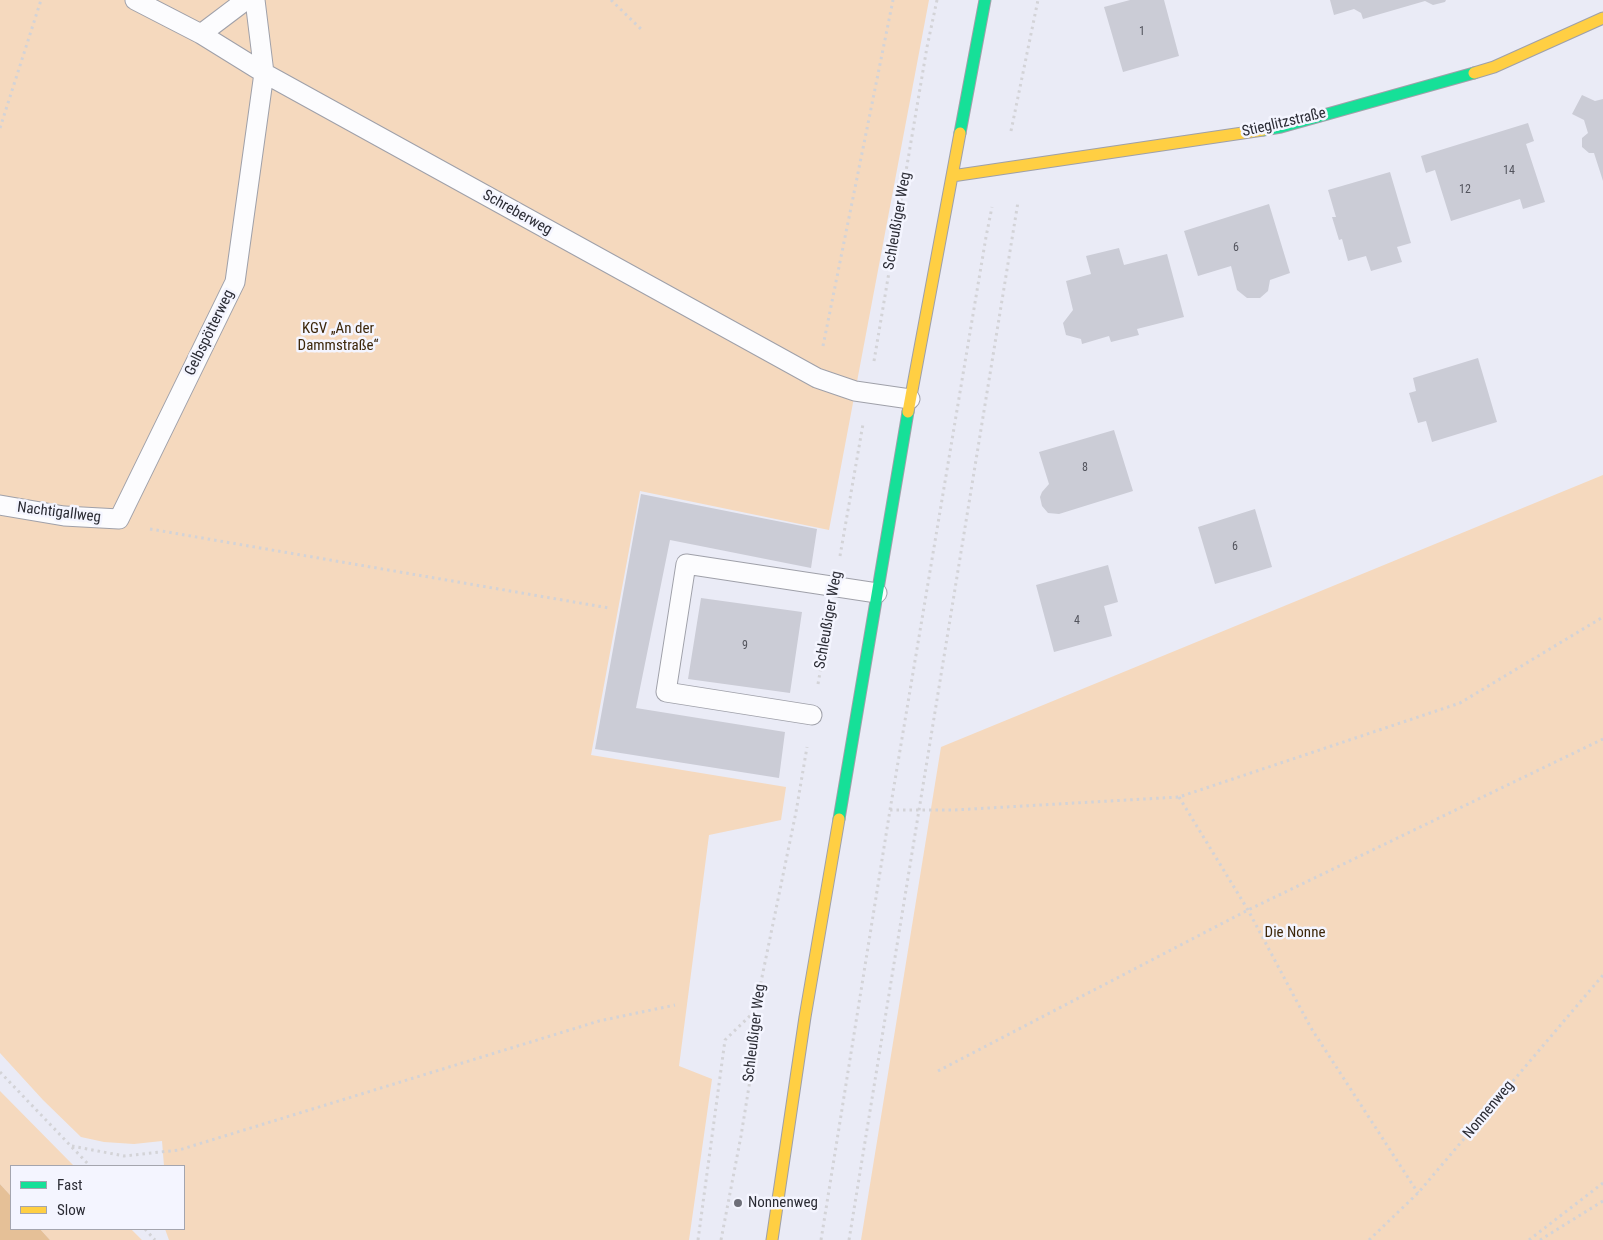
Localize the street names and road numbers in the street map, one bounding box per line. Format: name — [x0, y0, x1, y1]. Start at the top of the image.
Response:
street label: Stieglitzstraße — [1240, 105, 1328, 141]
street label: Schleußiger Weg — [881, 171, 915, 271]
street label: Schreberweg — [479, 187, 555, 239]
street label: Gelbspötterweg — [181, 287, 239, 379]
street label: Nachtigallweg — [16, 499, 102, 527]
street label: Schleußiger Weg — [812, 570, 846, 670]
street label: Schleußiger Weg — [740, 983, 770, 1083]
street label: Nonnenweg — [1460, 1077, 1518, 1143]

